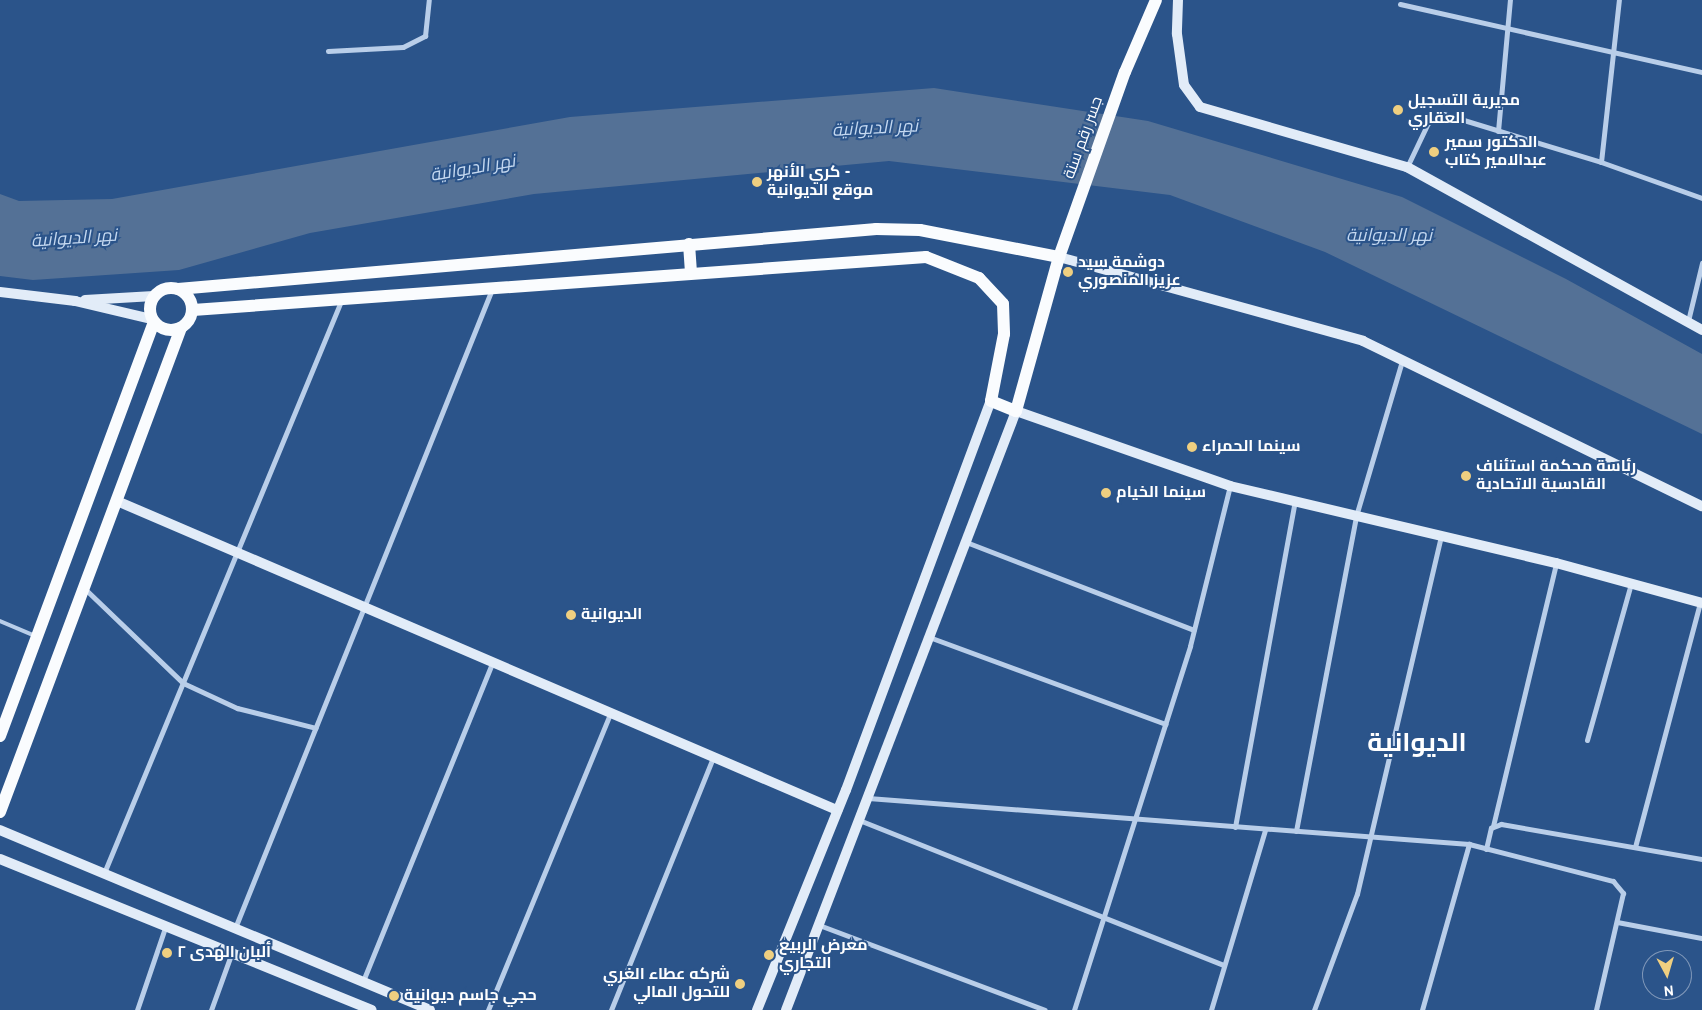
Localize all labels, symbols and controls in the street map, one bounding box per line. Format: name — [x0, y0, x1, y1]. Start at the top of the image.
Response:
place label: مديرية التسجيل العقاري — [1408, 91, 1520, 129]
street label: جسر رقم ستة — [1060, 94, 1108, 182]
marker: مديرية التسجيل العقاري — [1392, 104, 1404, 116]
water label: نهر الديوانية — [831, 117, 919, 143]
place label: الدكتور سمير عبدالامير كتاب — [1445, 133, 1547, 171]
marker: الدكتور سمير عبدالامير كتاب — [1427, 145, 1441, 159]
water label: نهر الديوانية — [429, 152, 517, 188]
place label: كري الأنهر - موقع الديوانية — [767, 163, 873, 201]
marker: كري الأنهر - موقع الديوانية — [751, 176, 763, 188]
water label: نهر الديوانية — [30, 226, 118, 254]
water label: نهر الديوانية — [1346, 226, 1432, 248]
place label: دوشمة سيد عزيز المنصوري — [1078, 253, 1181, 291]
marker: دوشمة سيد عزيز المنصوري — [1062, 266, 1074, 278]
place label: سينما الحمراء — [1202, 437, 1301, 457]
marker: سينما الحمراء — [1186, 441, 1198, 453]
place label: رئاسة محكمة استئناف القادسية الاتحادية — [1476, 457, 1636, 495]
marker: رئاسة محكمة استئناف القادسية الاتحادية — [1460, 470, 1472, 482]
place label: سينما الخيام — [1116, 483, 1206, 503]
marker: سينما الخيام — [1100, 487, 1112, 499]
place label: الديوانية — [581, 605, 642, 625]
marker: الديوانية — [565, 609, 577, 621]
district label: الديوانية — [1367, 729, 1467, 761]
place label: معرض الربيع التجاري — [779, 936, 868, 974]
place label: ألبان الهدى ٢ — [177, 943, 271, 963]
marker: ألبان الهدى ٢ — [161, 947, 173, 959]
marker: معرض الربيع التجاري — [763, 949, 775, 961]
north arrow — [1642, 950, 1692, 1000]
place label: شركه عطاء الغري للتحول المالي — [603, 965, 730, 1003]
marker: شركه عطاء الغري للتحول المالي — [734, 978, 746, 990]
text: N — [1663, 980, 1674, 998]
place label: حجي جاسم ديوانية — [404, 986, 537, 1006]
marker: حجي جاسم ديوانية — [388, 990, 400, 1002]

